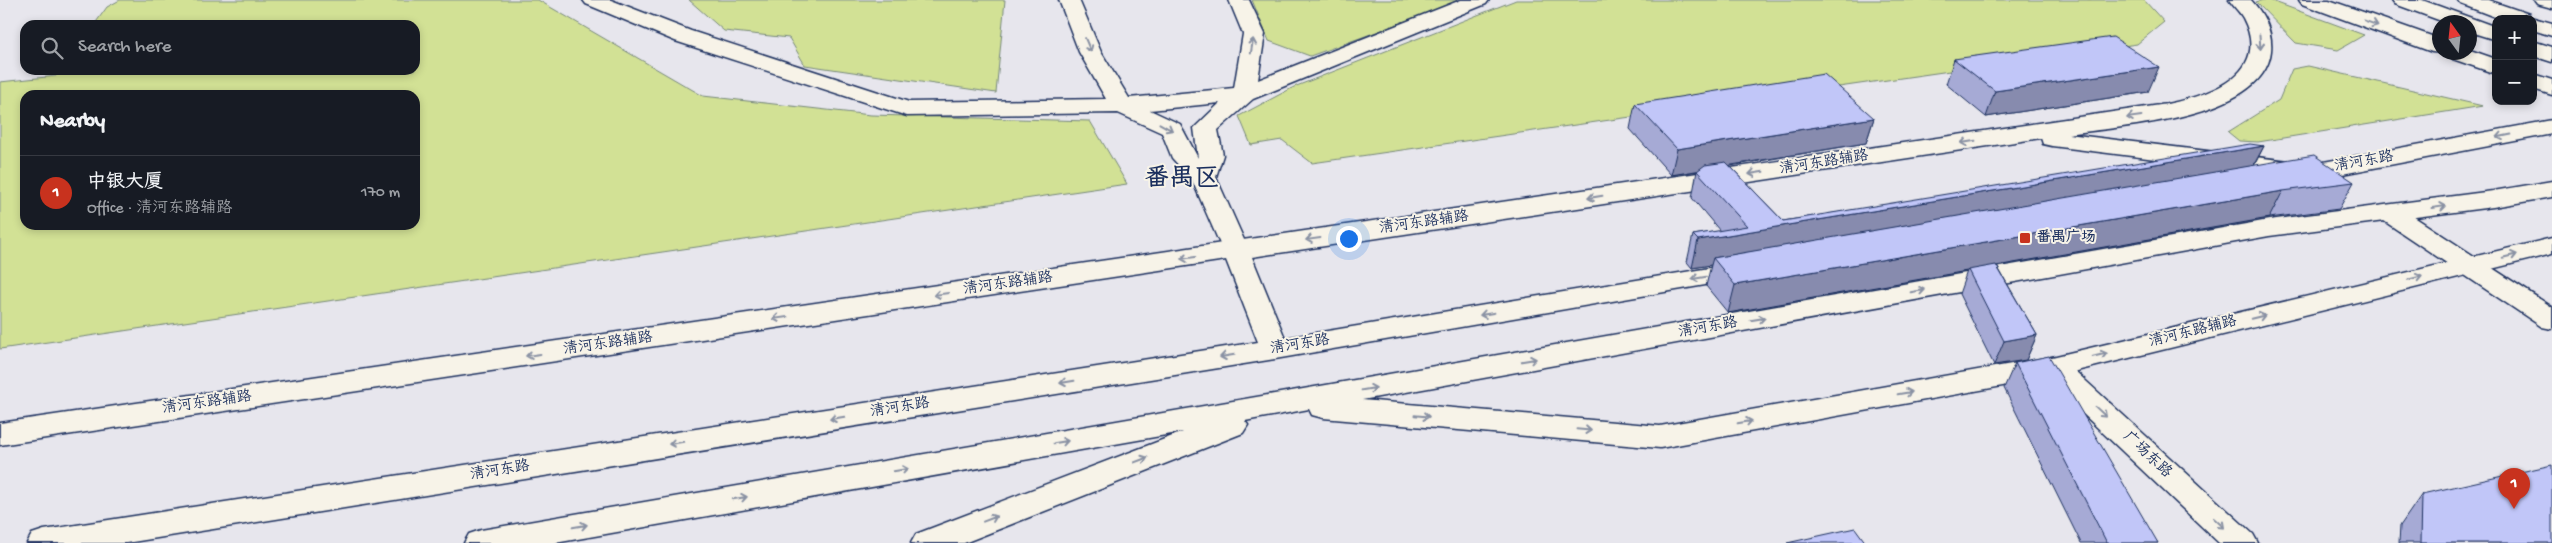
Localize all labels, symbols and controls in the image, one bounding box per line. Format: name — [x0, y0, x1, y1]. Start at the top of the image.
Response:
north arrow — [2432, 15, 2477, 60]
map controls — [2492, 15, 2537, 105]
button: + — [2492, 15, 2537, 60]
one-way arrow — [2363, 19, 2379, 28]
search box — [20, 20, 420, 75]
one-way arrow — [2256, 33, 2265, 49]
icon: search — [38, 34, 66, 62]
text: Search here — [78, 36, 172, 59]
one-way arrow — [1083, 37, 1093, 52]
one-way arrow — [1248, 38, 1258, 54]
button: − — [2492, 60, 2537, 105]
text: Nearby — [40, 110, 105, 135]
one-way arrow — [2126, 112, 2142, 122]
one-way arrow — [1158, 122, 1173, 132]
one-way arrow — [2496, 132, 2512, 142]
one-way arrow — [1961, 137, 1977, 147]
street label: 清河东路辅路 — [1778, 147, 1870, 179]
street label: 清河东路 — [2333, 148, 2395, 176]
district label: 番禺区 — [1144, 164, 1220, 195]
one-way arrow — [1748, 169, 1764, 179]
text: 中银大厦 — [87, 172, 163, 195]
text: 1 — [53, 184, 59, 203]
text: 170 m — [361, 184, 400, 203]
one-way arrow — [1587, 193, 1603, 203]
text: Office · 清河东路辅路 — [87, 200, 232, 219]
one-way arrow — [2430, 201, 2446, 211]
street label: 清河东路辅路 — [1378, 208, 1470, 238]
your location — [1336, 226, 1362, 252]
place label: 番禺广场 — [2036, 229, 2096, 247]
marker: 番禺广场 — [2018, 231, 2032, 245]
one-way arrow — [1305, 235, 1321, 245]
one-way arrow — [2502, 251, 2518, 260]
one-way arrow — [1180, 253, 1196, 263]
street label: 清河东路辅路 — [962, 269, 1054, 299]
one-way arrow — [2407, 273, 2423, 282]
one-way arrow — [1691, 274, 1707, 284]
one-way arrow — [1909, 286, 1925, 295]
one-way arrow — [933, 290, 949, 300]
one-way arrow — [1479, 309, 1495, 319]
street label: 清河东路辅路 — [2147, 312, 2239, 352]
one-way arrow — [2249, 312, 2265, 321]
one-way arrow — [772, 314, 788, 324]
street label: 清河东路 — [1677, 314, 1739, 342]
one-way arrow — [1749, 314, 1765, 324]
street label: 清河东路辅路 — [562, 329, 654, 359]
street label: 清河东路 — [1269, 331, 1331, 359]
one-way arrow — [525, 350, 541, 360]
one-way arrow — [2091, 350, 2107, 359]
one-way arrow — [1220, 352, 1236, 362]
one-way arrow — [1521, 355, 1537, 365]
one-way arrow — [1059, 377, 1075, 387]
one-way arrow — [1361, 383, 1377, 393]
street label: 清河东路辅路 — [161, 388, 253, 418]
one-way arrow — [1896, 388, 1912, 398]
street label: 清河东路 — [869, 394, 931, 422]
one-way arrow — [2094, 406, 2107, 418]
one-way arrow — [1414, 411, 1430, 420]
one-way arrow — [829, 413, 845, 423]
one-way arrow — [1736, 416, 1752, 426]
one-way arrow — [1576, 425, 1592, 435]
street label: 广场东路 — [2119, 428, 2175, 482]
one-way arrow — [1052, 437, 1068, 447]
one-way arrow — [669, 439, 685, 449]
one-way arrow — [1133, 455, 1149, 464]
street label: 清河东路 — [469, 457, 531, 485]
one-way arrow — [892, 465, 908, 475]
pin: 1 — [2498, 468, 2530, 509]
one-way arrow — [732, 492, 748, 502]
one-way arrow — [982, 514, 997, 523]
one-way arrow — [2213, 517, 2226, 529]
one-way arrow — [572, 520, 588, 530]

